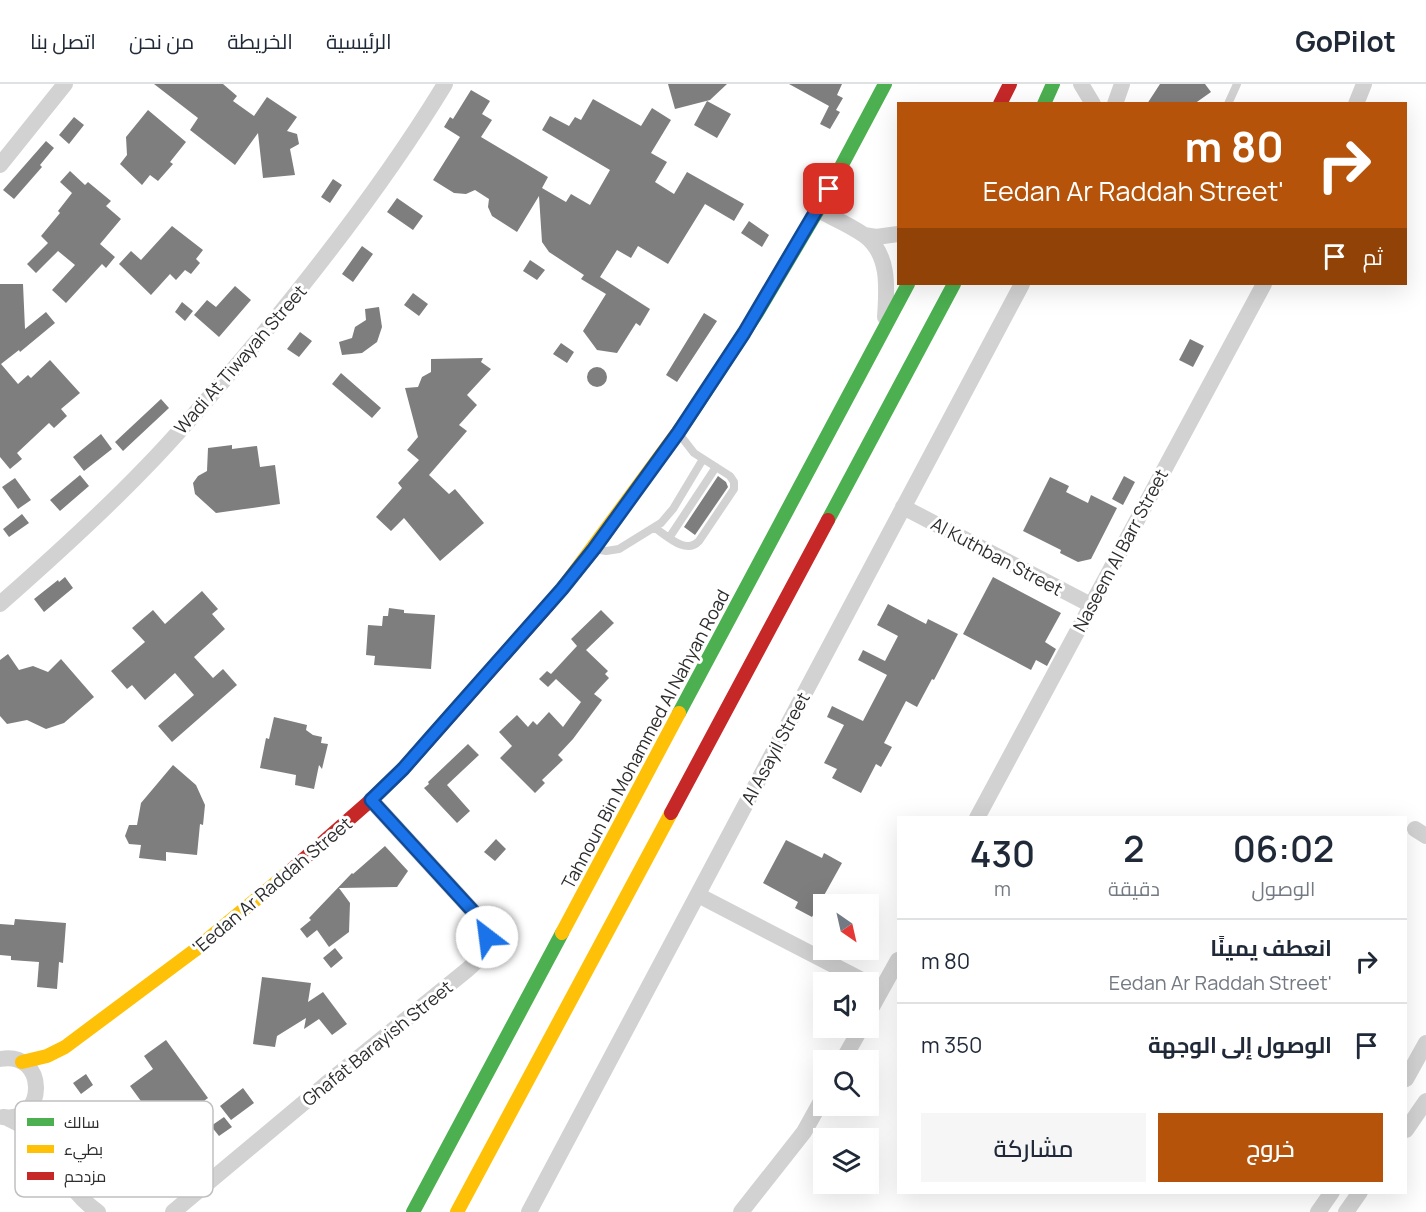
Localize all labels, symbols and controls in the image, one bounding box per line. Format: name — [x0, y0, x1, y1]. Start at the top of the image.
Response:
text: GoPilot — [1295, 22, 1396, 60]
text: اتصل بنا — [30, 27, 96, 55]
text: من نحن — [129, 27, 194, 55]
text: الخريطة — [227, 27, 293, 55]
text: الرئيسية — [326, 27, 392, 55]
text: 80 m — [1184, 117, 1284, 175]
icon: right — [1305, 126, 1383, 204]
pin — [803, 163, 854, 214]
icon: arrive — [812, 172, 845, 205]
text: 'Eedan Ar Raddah Street — [983, 172, 1284, 209]
icon: arrive — [1318, 240, 1351, 273]
text: ثم — [1363, 242, 1383, 272]
street label: Wadi At Tiwayah Street — [169, 279, 311, 439]
street label: Naseem Al Barr Street — [1067, 464, 1173, 636]
street label: Al Kuthban Street — [927, 511, 1067, 601]
street label: Tahnoun Bin Mohammed Al Nahyan Road — [556, 585, 734, 893]
street label: Al Asayil Street — [735, 688, 815, 808]
street label: 'Eedan Ar Raddah Street — [187, 811, 357, 959]
text: 2 — [1123, 824, 1145, 873]
text: 06:02 — [1233, 824, 1334, 873]
text: 430 — [970, 829, 1035, 878]
text: m — [994, 875, 1011, 902]
text: دقيقة — [1108, 875, 1160, 902]
text: الوصول — [1252, 875, 1315, 902]
north arrow — [813, 894, 879, 960]
map controls — [813, 894, 879, 1194]
position arrow — [455, 905, 519, 969]
text: انعطف يمينًا — [1210, 933, 1332, 963]
icon: right — [1350, 945, 1383, 978]
text: 80 m — [921, 946, 970, 976]
text: 'Eedan Ar Raddah Street — [1109, 969, 1332, 996]
button: sound — [813, 972, 879, 1038]
street label: Ghafat Barayish Street — [297, 975, 457, 1111]
icon: arrive — [1350, 1029, 1383, 1062]
text: 350 m — [921, 1030, 982, 1060]
text: الوصول إلى الوجهة — [1148, 1030, 1332, 1060]
button: search — [813, 1050, 879, 1116]
legend — [15, 1101, 213, 1197]
text: سالك — [64, 1111, 99, 1133]
button: مشاركة — [921, 1113, 1146, 1182]
button: خروج — [1158, 1113, 1383, 1182]
button: layers — [813, 1128, 879, 1194]
text: بطيء — [64, 1138, 103, 1163]
text: مزدحم — [64, 1165, 106, 1188]

